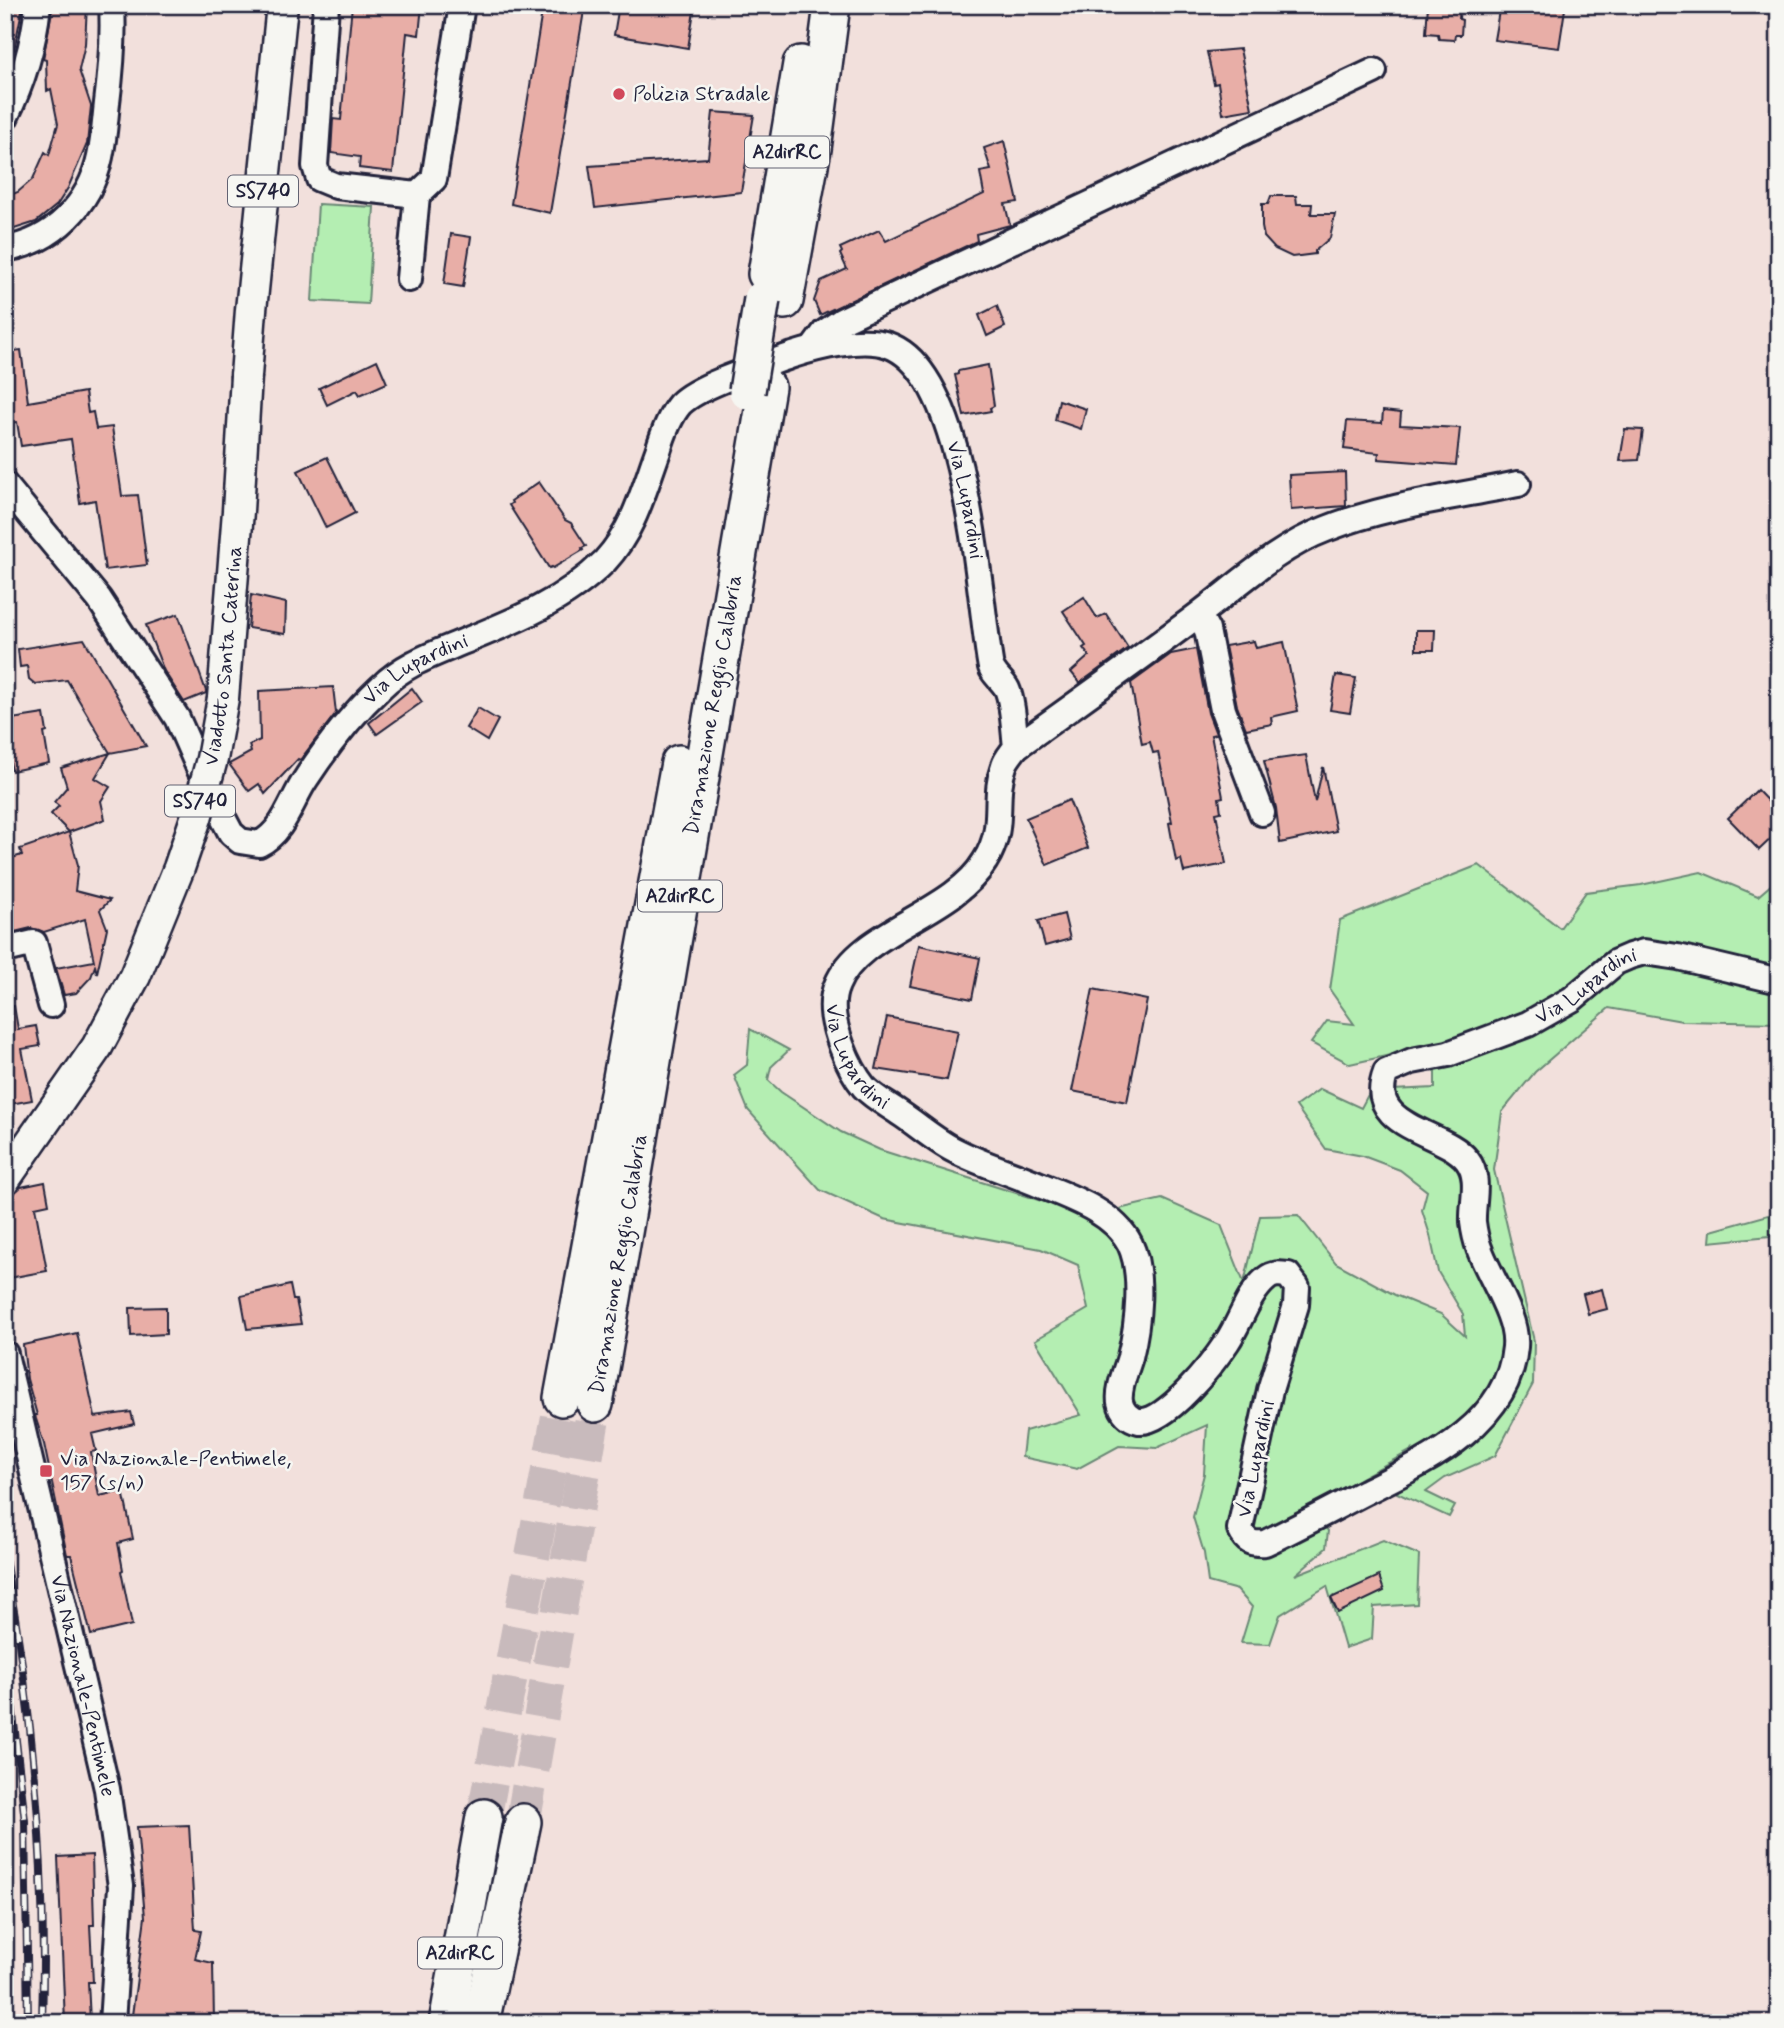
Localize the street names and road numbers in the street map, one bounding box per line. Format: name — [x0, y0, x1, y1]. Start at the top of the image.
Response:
road number: A2dirRC — [745, 136, 829, 168]
road number: SS740 — [228, 176, 298, 206]
street label: Via Lupardini — [939, 438, 990, 561]
street label: Viadotto Santa Caterina — [197, 545, 249, 768]
street label: Diramazione Reggio Calabria — [677, 573, 749, 837]
street label: Via Lupardini — [356, 627, 473, 711]
road number: SS740 — [165, 786, 235, 816]
road number: A2dirRC — [638, 880, 722, 912]
street label: Via Lupardini — [1530, 941, 1640, 1031]
street label: Via Lupardini — [818, 1003, 895, 1117]
street label: Diramazione Reggio Calabria — [583, 1132, 654, 1396]
street label: Via Lupardini — [1230, 1398, 1282, 1520]
street label: Via Nazionale-Pentimele — [43, 1572, 122, 1799]
road number: A2dirRC — [418, 1938, 502, 1968]

